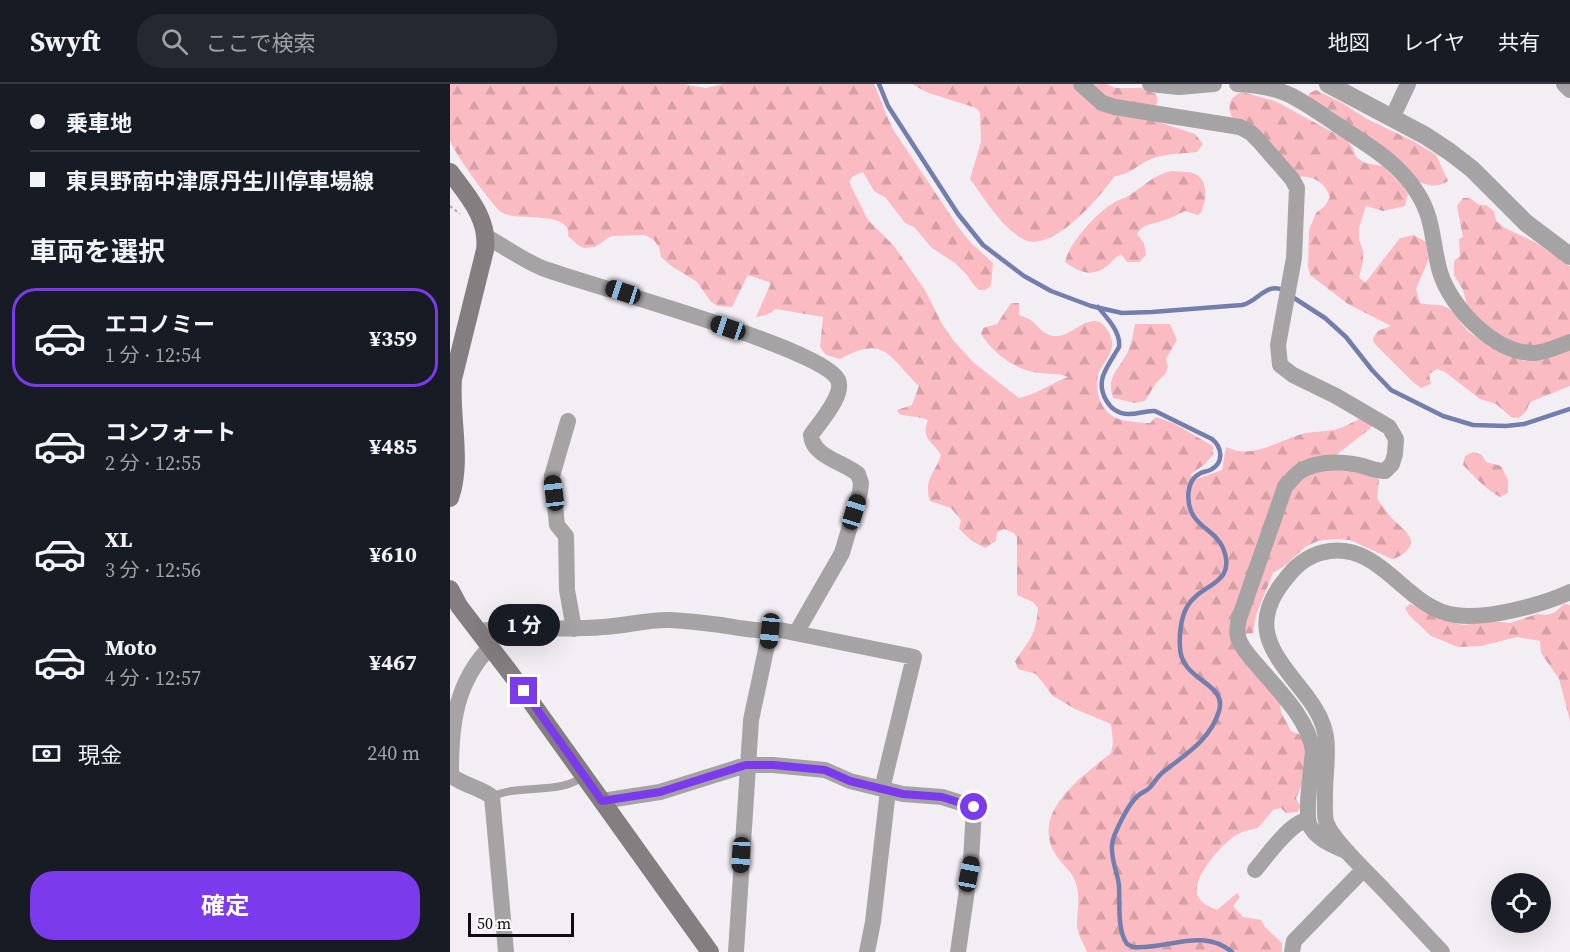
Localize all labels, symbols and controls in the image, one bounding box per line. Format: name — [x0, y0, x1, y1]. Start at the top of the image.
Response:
search box — [137, 14, 557, 68]
text: Swyft — [30, 22, 101, 60]
icon: search — [158, 25, 191, 58]
text: ここで検索 — [206, 28, 316, 58]
text: 地図 — [1328, 28, 1370, 57]
text: レイヤ — [1403, 28, 1465, 57]
text: 共有 — [1498, 28, 1540, 57]
text: 乗車地 — [66, 108, 132, 138]
text: 東貝野南中津原丹生川停車場線 — [66, 166, 374, 196]
text: 車両を選択 — [30, 233, 165, 270]
car — [603, 278, 643, 306]
text: エコノミー — [105, 309, 215, 339]
icon: car — [33, 311, 87, 365]
car — [708, 314, 748, 342]
text: ¥359 — [369, 323, 417, 353]
text: 1 分 · 12:54 — [105, 341, 201, 369]
text: コンフォート — [105, 417, 236, 447]
icon: car — [33, 419, 87, 473]
text: ¥485 — [369, 431, 417, 461]
text: 2 分 · 12:55 — [105, 449, 201, 477]
car — [543, 474, 565, 512]
car — [840, 492, 868, 532]
text: XL — [105, 524, 132, 554]
icon: car — [33, 527, 87, 581]
text: ¥610 — [369, 539, 417, 569]
text: 3 分 · 12:56 — [105, 556, 201, 584]
callout: 1 分 — [488, 604, 560, 646]
text: 1 分 — [506, 611, 542, 639]
car — [759, 612, 781, 650]
text: Moto — [105, 632, 157, 662]
icon: car — [33, 635, 87, 689]
text: ¥467 — [369, 647, 417, 677]
text: 4 分 · 12:57 — [105, 664, 201, 692]
route end — [510, 677, 537, 704]
icon: cash — [30, 737, 63, 770]
text: 240 m — [367, 739, 420, 767]
text: 現金 — [78, 740, 122, 770]
route start — [960, 793, 987, 820]
car — [731, 837, 751, 873]
car — [957, 855, 981, 893]
button: 確定 — [30, 871, 420, 940]
map controls — [1491, 873, 1551, 933]
button: locate — [1491, 873, 1551, 933]
scale bar — [468, 910, 574, 938]
text: 50 m — [477, 912, 511, 934]

